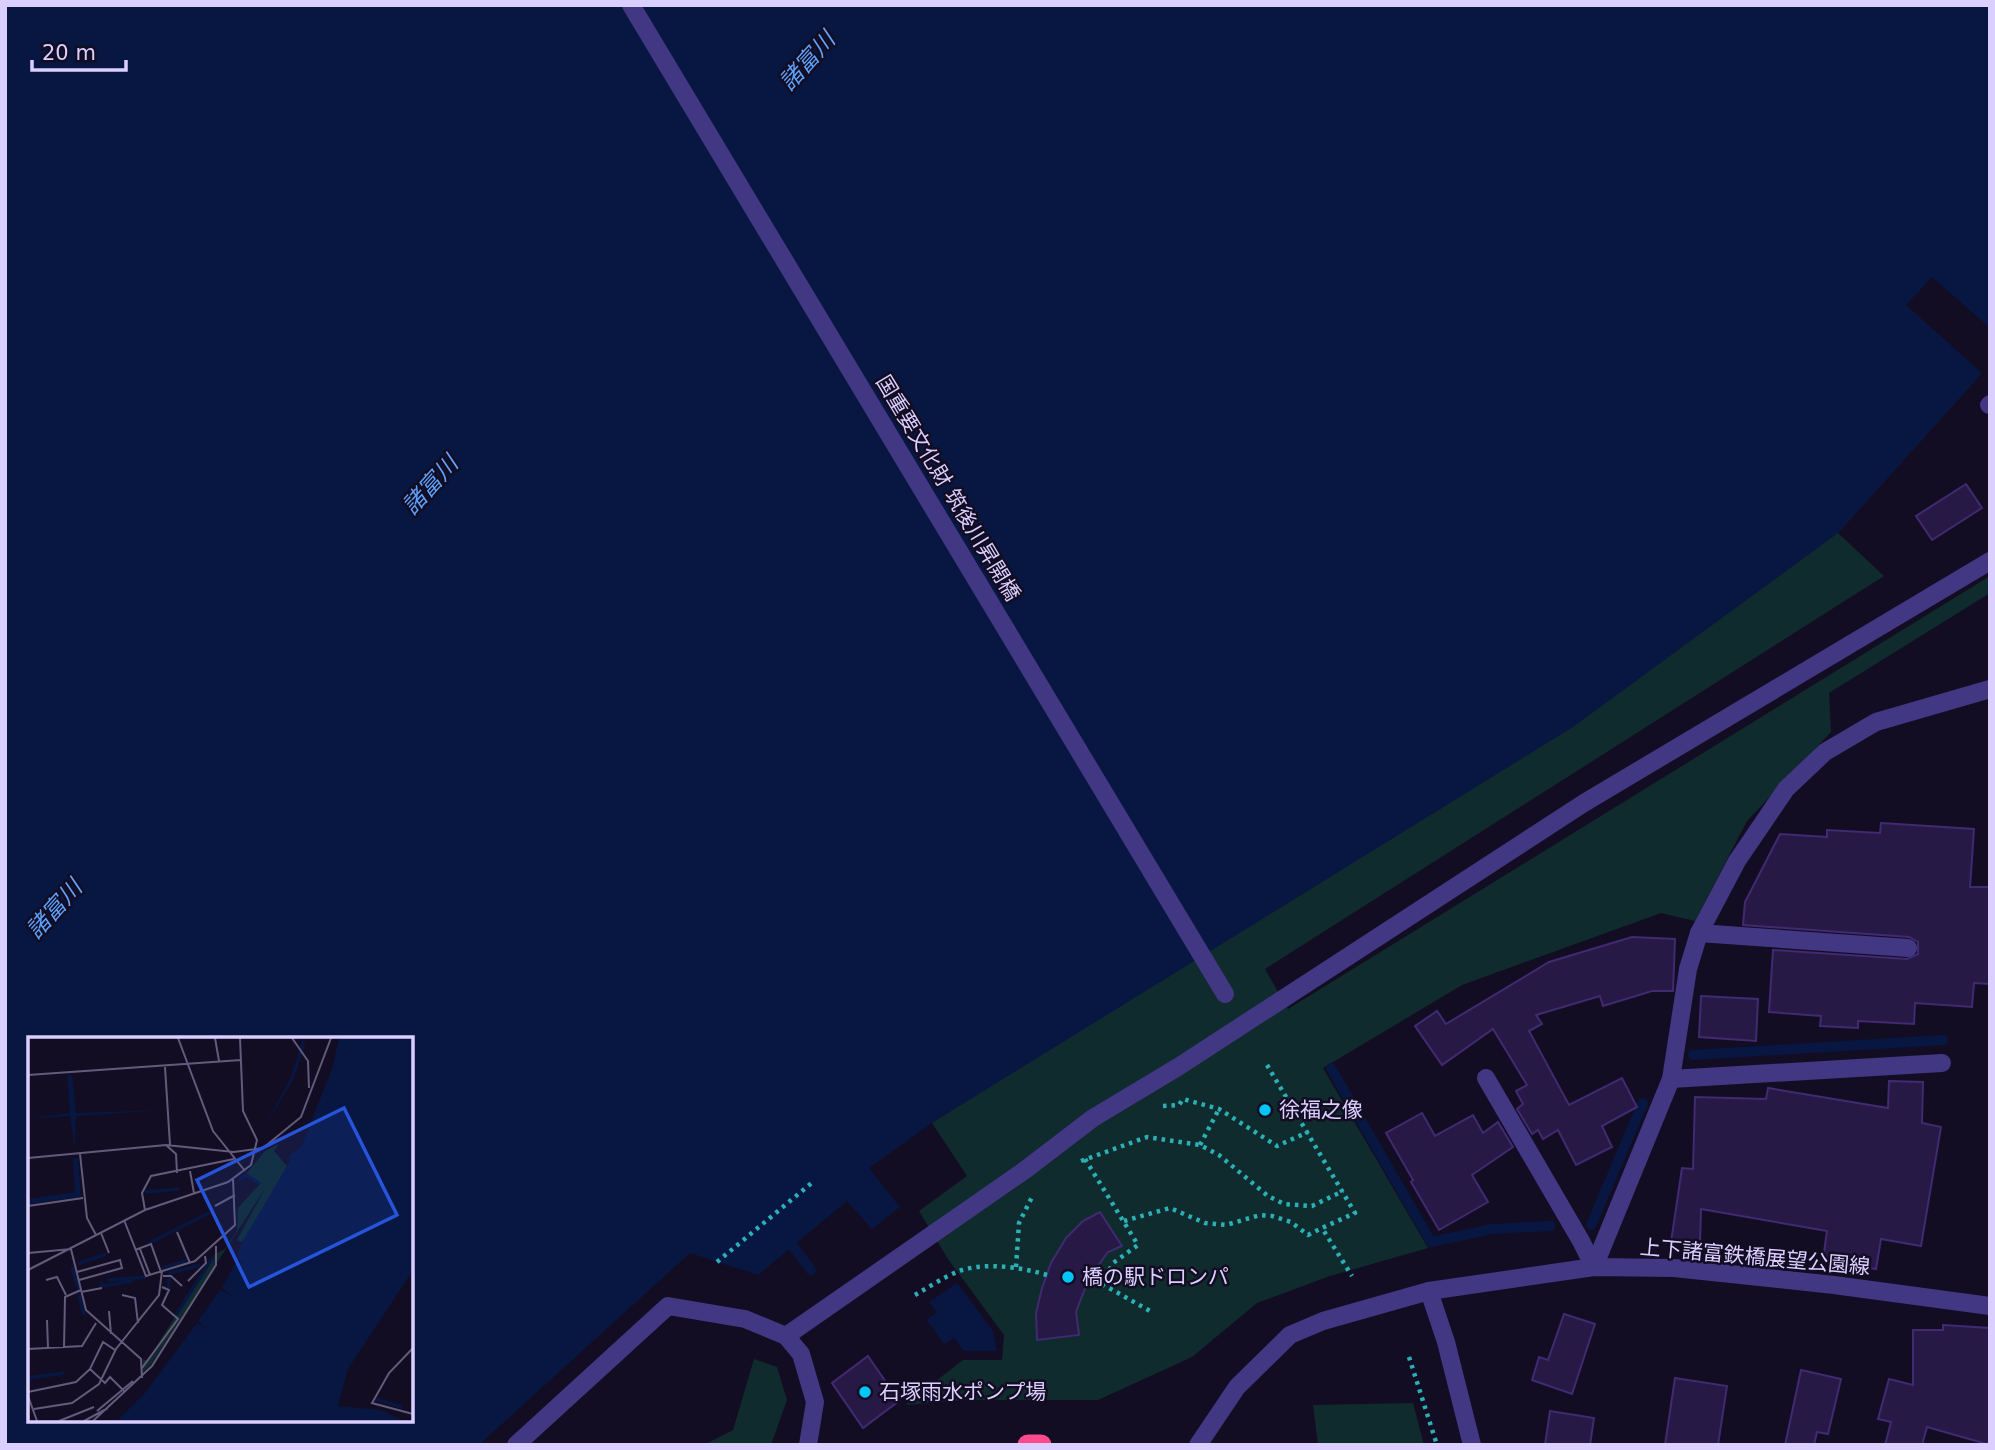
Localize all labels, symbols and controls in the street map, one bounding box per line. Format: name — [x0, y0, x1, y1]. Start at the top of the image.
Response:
water label: 諸富川 — [774, 24, 842, 95]
scale bar — [32, 28, 126, 72]
text: 20 m — [42, 41, 96, 65]
street label: 国重要文化財 筑後川昇開橋 — [871, 371, 1025, 605]
water label: 諸富川 — [397, 448, 465, 519]
water label: 諸富川 — [21, 872, 89, 943]
inset map — [28, 1037, 413, 1422]
place label: 徐福之像 — [1279, 1098, 1363, 1122]
marker: 徐福之像 — [1257, 1102, 1273, 1118]
street label: 上下諸富鉄橋展望公園線 — [1639, 1235, 1871, 1279]
place label: 橋の駅ドロンパ — [1082, 1265, 1229, 1289]
marker: 橋の駅ドロンパ — [1060, 1269, 1076, 1285]
place label: 石塚雨水ポンプ場 — [879, 1380, 1046, 1404]
marker: 石塚雨水ポンプ場 — [857, 1384, 873, 1400]

